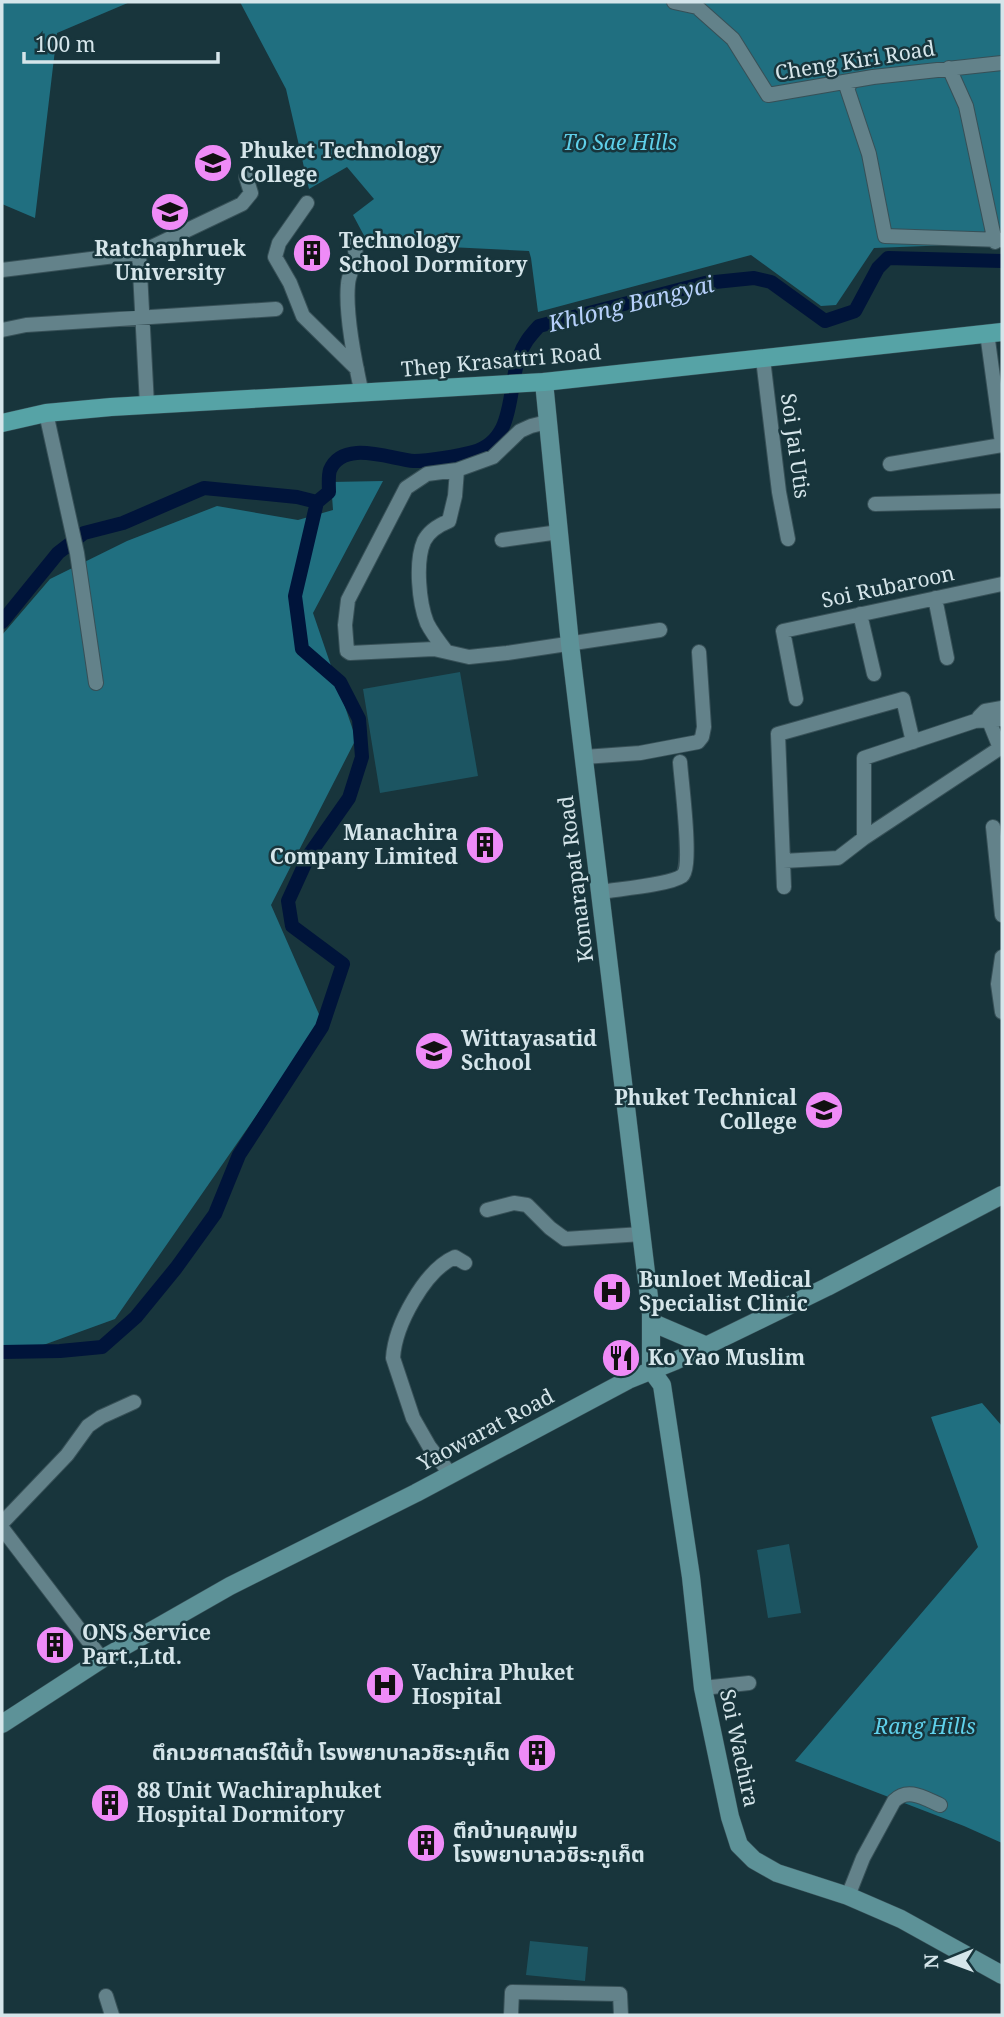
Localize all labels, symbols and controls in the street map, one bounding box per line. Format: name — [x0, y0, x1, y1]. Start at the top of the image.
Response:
scale bar — [24, 21, 219, 65]
text: 100 m — [35, 30, 96, 58]
street label: Cheng Kiri Road — [773, 34, 937, 87]
park label: To Sae Hills — [563, 128, 678, 156]
place label: Phuket Technology College — [240, 136, 442, 188]
school or university icon: Phuket Technology College — [192, 142, 234, 184]
school or university icon: Ratchaphruek University — [149, 191, 191, 233]
place label: Technology School Dormitory — [339, 226, 528, 278]
building icon: Technology School Dormitory — [291, 232, 333, 274]
place label: Ratchaphruek University — [94, 234, 246, 286]
water label: Khlong Bangyai — [543, 267, 717, 339]
street label: Thep Krasattri Road — [400, 337, 602, 383]
street label: Soi Jai Utis — [775, 391, 817, 500]
street label: Soi Rubaroon — [819, 558, 957, 614]
street label: Komarapat Road — [551, 794, 599, 964]
place label: Manachira Company Limited — [270, 818, 458, 870]
building icon: Manachira Company Limited — [464, 824, 506, 866]
place label: Wittayasatid School — [461, 1024, 597, 1076]
school or university icon: Wittayasatid School — [413, 1030, 455, 1072]
place label: Phuket Technical College — [614, 1083, 798, 1135]
school or university icon: Phuket Technical College — [803, 1089, 845, 1131]
place label: Bunloet Medical Specialist Clinic — [639, 1265, 812, 1317]
hospital icon: Bunloet Medical Specialist Clinic — [591, 1271, 633, 1313]
restaurant icon: Ko Yao Muslim — [600, 1337, 642, 1379]
place label: Ko Yao Muslim — [648, 1343, 805, 1371]
street label: Yaowarat Road — [412, 1381, 559, 1477]
place label: ONS Service Part.,Ltd. — [82, 1618, 211, 1670]
building icon: ONS Service Part.,Ltd. — [34, 1624, 76, 1666]
place label: Vachira Phuket Hospital — [412, 1658, 574, 1710]
hospital icon: Vachira Phuket Hospital — [364, 1664, 406, 1706]
street label: Soi Wachira — [714, 1686, 766, 1809]
park label: Rang Hills — [873, 1712, 976, 1740]
building icon: ตึกเวชศาสตร์ใต้น้ำ โรงพยาบาลวชิระภูเก็ต — [516, 1732, 558, 1774]
place label: ตึกเวชศาสตร์ใต้น้ำ โรงพยาบาลวชิระภูเก็ต — [152, 1738, 510, 1766]
place label: 88 Unit Wachiraphuket Hospital Dormitory — [137, 1776, 382, 1828]
building icon: 88 Unit Wachiraphuket Hospital Dormitory — [89, 1782, 131, 1824]
place label: ตึกบ้านคุณพุ่ม โรงพยาบาลวชิระภูเก็ต — [453, 1816, 645, 1868]
building icon: ตึกบ้านคุณพุ่ม โรงพยาบาลวชิระภูเก็ต — [405, 1822, 447, 1864]
north arrow — [913, 1926, 983, 1996]
text: N — [918, 1954, 944, 1969]

